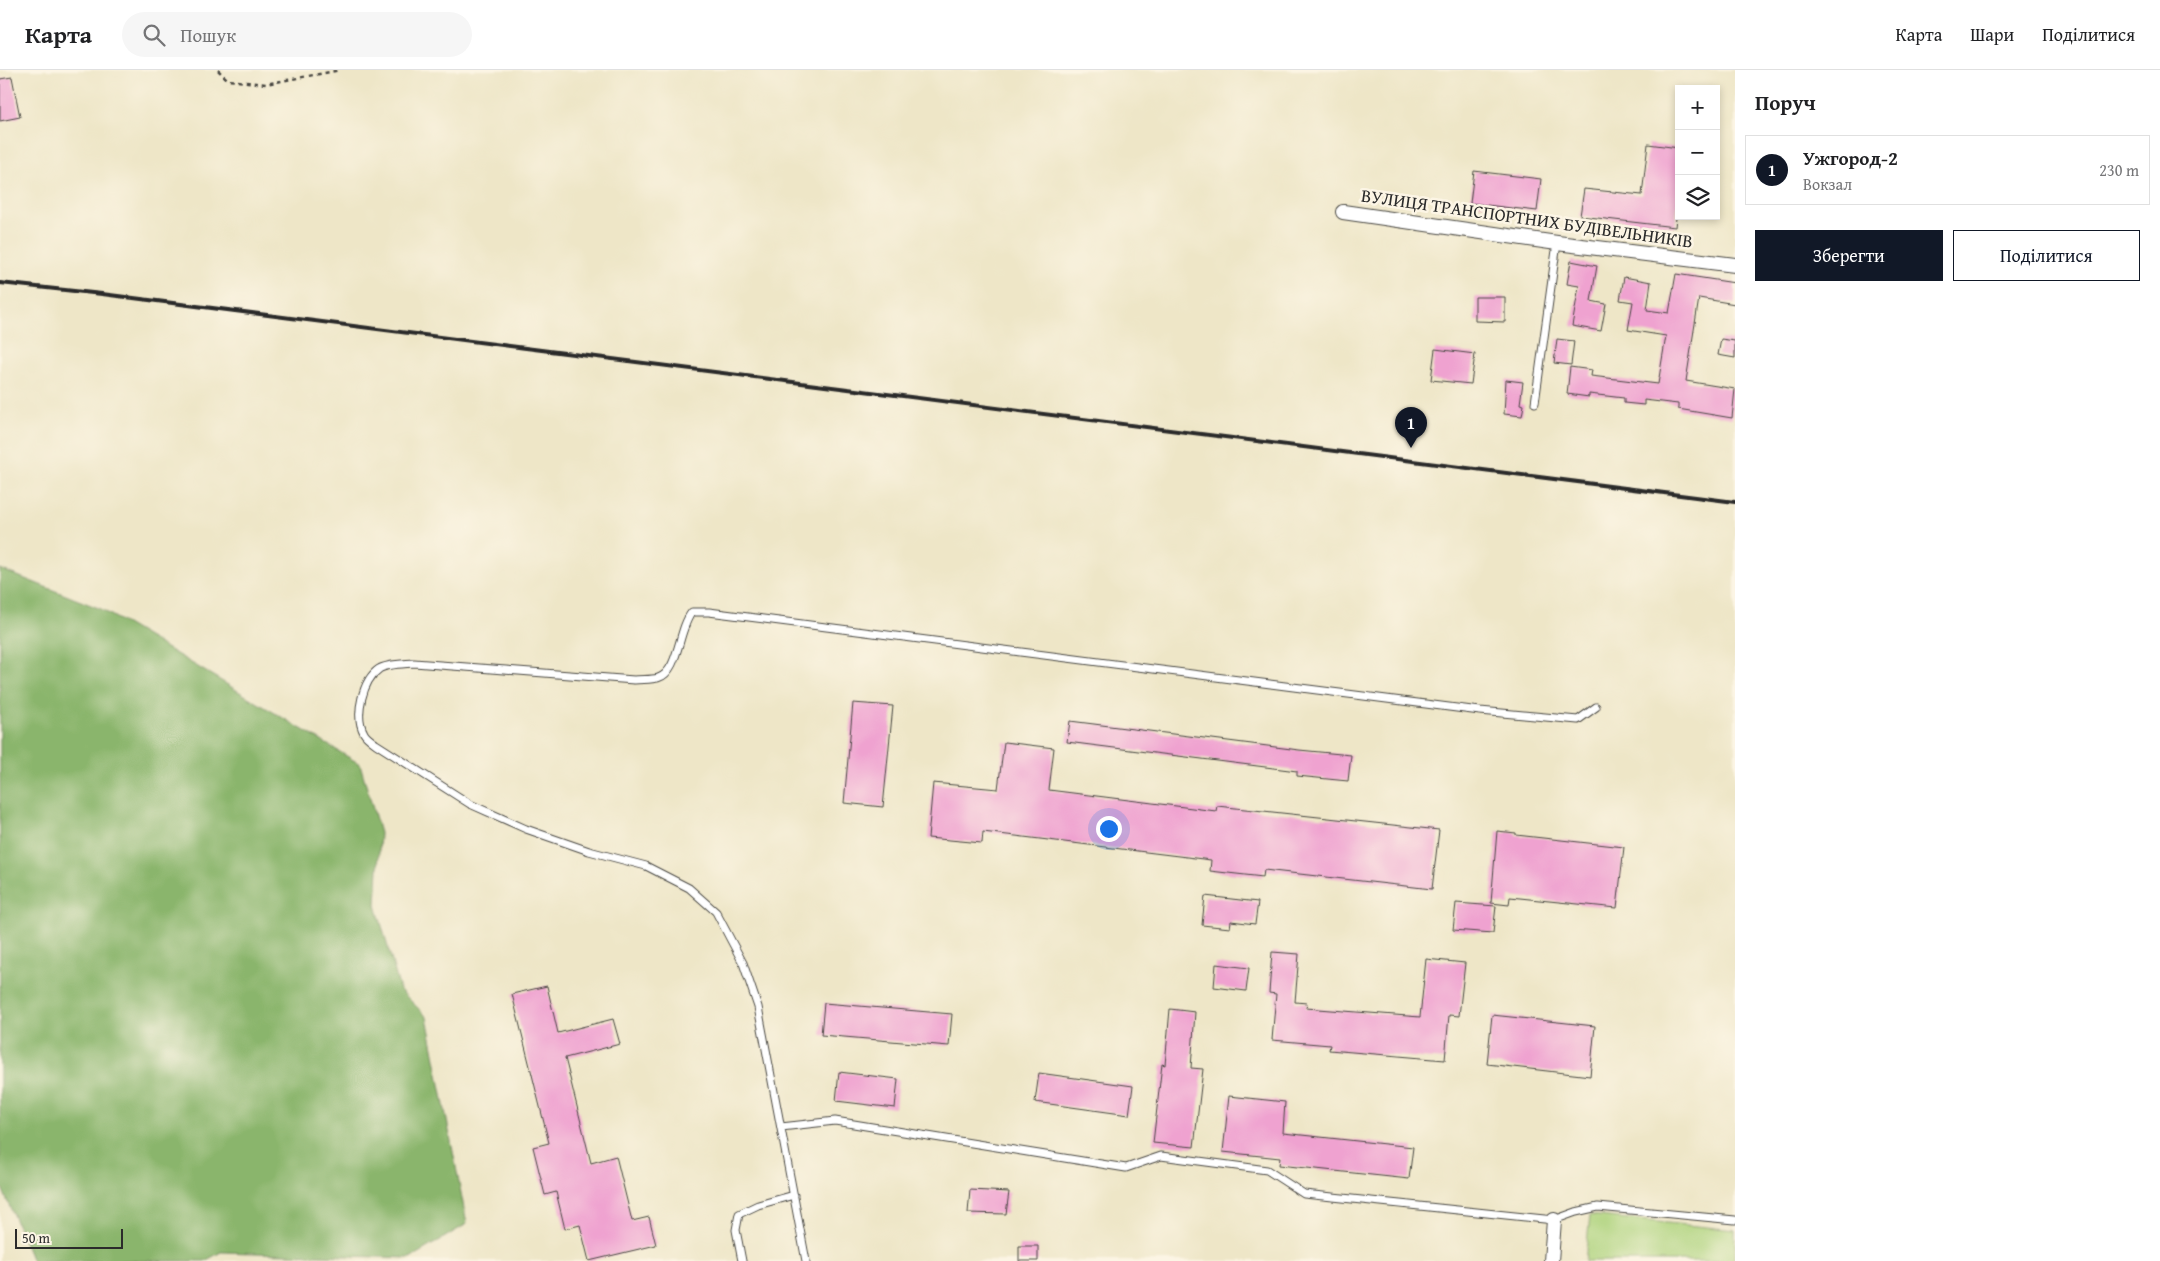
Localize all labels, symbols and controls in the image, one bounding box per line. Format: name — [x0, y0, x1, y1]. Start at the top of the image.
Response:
search box — [122, 12, 472, 57]
text: Карта — [25, 17, 92, 52]
icon: search — [140, 21, 168, 49]
text: Пошук — [180, 21, 236, 49]
text: Карта — [1896, 21, 1942, 48]
text: Шари — [1970, 21, 2014, 48]
text: Поділитися — [2042, 21, 2135, 48]
map controls — [1675, 85, 1720, 220]
button: + — [1675, 85, 1720, 130]
text: Поруч — [1755, 87, 1816, 118]
button: − — [1675, 130, 1720, 175]
text: Ужгород-2 — [1803, 144, 1898, 172]
text: 1 — [1768, 158, 1776, 182]
text: 230 m — [2099, 158, 2139, 182]
text: Вокзал — [1803, 172, 1852, 196]
button: layers — [1675, 175, 1720, 220]
street label: ВУЛИЦЯ ТРАНСПОРТНИХ БУДІВЕЛЬНИКІВ — [1359, 181, 1695, 255]
button: Зберегти — [1755, 230, 1943, 281]
button: Поділитися — [1953, 230, 2140, 281]
pin: 1 — [1395, 407, 1427, 448]
your location — [1096, 816, 1122, 842]
scale bar — [15, 1226, 122, 1249]
text: 50 m — [22, 1228, 50, 1248]

